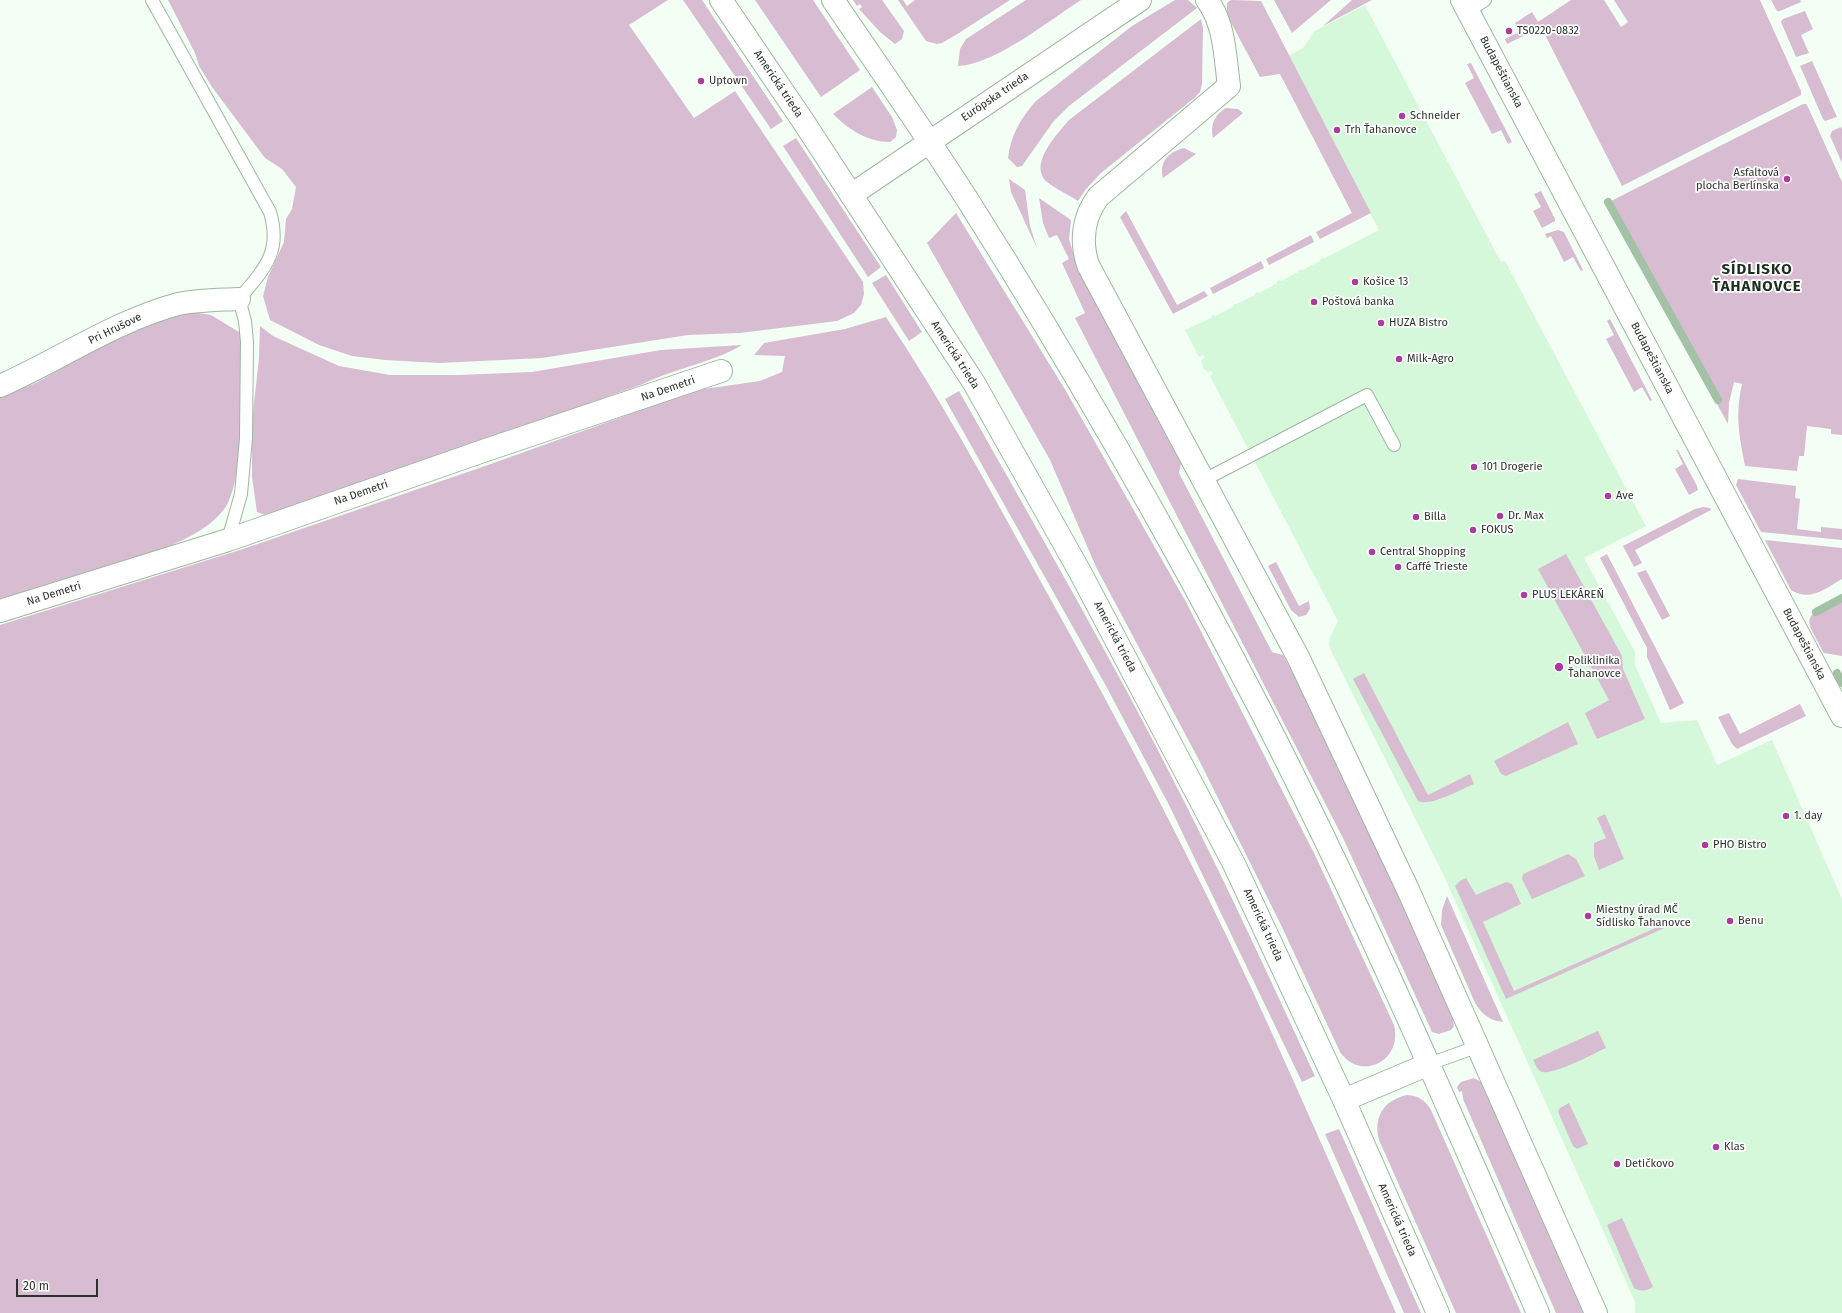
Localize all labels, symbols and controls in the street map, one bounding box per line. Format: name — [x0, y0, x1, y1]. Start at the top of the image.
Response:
place label: TS0220-0832 — [1517, 24, 1579, 38]
marker: TS0220-0832 — [1504, 26, 1514, 36]
street label: Budapeštianska — [1477, 34, 1525, 110]
street label: Americká trieda — [751, 48, 805, 120]
street label: Európska trieda — [959, 70, 1031, 124]
place label: Uptown — [709, 74, 747, 88]
marker: Uptown — [696, 76, 706, 86]
place label: Schneider — [1410, 109, 1460, 123]
marker: Schneider — [1397, 111, 1407, 121]
place label: Trh Ťahanovce — [1345, 123, 1417, 137]
marker: Trh Ťahanovce — [1332, 125, 1342, 135]
place label: Asfaltová plocha Berlínska — [1696, 166, 1779, 192]
marker: Asfaltová plocha Berlínska — [1782, 174, 1792, 184]
district label: SÍDLISKO ŤAHANOVCE — [1712, 261, 1802, 296]
place label: Košice 13 — [1363, 275, 1408, 289]
marker: Košice 13 — [1350, 277, 1360, 287]
place label: Poštová banka — [1322, 295, 1394, 309]
marker: Poštová banka — [1309, 297, 1319, 307]
street label: Pri Hrušove — [86, 310, 144, 348]
place label: HUZA Bistro — [1389, 316, 1448, 330]
street label: Americká trieda — [928, 318, 982, 392]
marker: HUZA Bistro — [1376, 318, 1386, 328]
street label: Budapeštianska — [1628, 320, 1676, 396]
place label: Milk-Agro — [1407, 352, 1454, 366]
marker: Milk-Agro — [1394, 354, 1404, 364]
street label: Na Demetri — [639, 374, 697, 404]
place label: 101 Drogerie — [1482, 460, 1543, 474]
marker: 101 Drogerie — [1469, 462, 1479, 472]
street label: Na Demetri — [332, 478, 390, 508]
place label: Ave — [1616, 489, 1634, 503]
marker: Ave — [1603, 491, 1613, 501]
place label: Dr. Max — [1508, 509, 1544, 523]
place label: Billa — [1424, 510, 1446, 524]
marker: Dr. Max — [1495, 511, 1505, 521]
marker: Billa — [1411, 512, 1421, 522]
place label: FOKUS — [1481, 523, 1513, 537]
marker: FOKUS — [1468, 525, 1478, 535]
place label: Central Shopping — [1380, 545, 1465, 559]
marker: Central Shopping — [1367, 547, 1377, 557]
place label: Caffé Trieste — [1406, 560, 1468, 574]
marker: Caffé Trieste — [1393, 562, 1403, 572]
street label: Na Demetri — [25, 579, 83, 609]
place label: PLUS LEKÁREŇ — [1532, 588, 1604, 602]
marker: PLUS LEKÁREŇ — [1519, 590, 1529, 600]
street label: Americká trieda — [1091, 599, 1139, 675]
street label: Budapeštianska — [1780, 606, 1828, 682]
place label: Poliklinika Ťahanovce — [1568, 654, 1621, 680]
marker: Poliklinika Ťahanovce — [1553, 661, 1565, 673]
place label: 1. day — [1794, 809, 1822, 823]
marker: 1. day — [1781, 811, 1791, 821]
place label: PHO Bistro — [1713, 838, 1767, 852]
marker: PHO Bistro — [1700, 840, 1710, 850]
street label: Americká trieda — [1240, 887, 1286, 963]
place label: Miestny úrad MČ Sídlisko Ťahanovce — [1596, 903, 1691, 929]
marker: Miestny úrad MČ Sídlisko Ťahanovce — [1583, 911, 1593, 921]
place label: Benu — [1738, 914, 1764, 928]
marker: Benu — [1725, 916, 1735, 926]
place label: Klas — [1724, 1140, 1745, 1154]
marker: Klas — [1711, 1142, 1721, 1152]
place label: Detičkovo — [1625, 1157, 1674, 1171]
marker: Detičkovo — [1612, 1159, 1622, 1169]
street label: Americká trieda — [1375, 1181, 1419, 1259]
scale bar — [18, 1271, 100, 1297]
text: 20 m — [23, 1279, 49, 1293]

